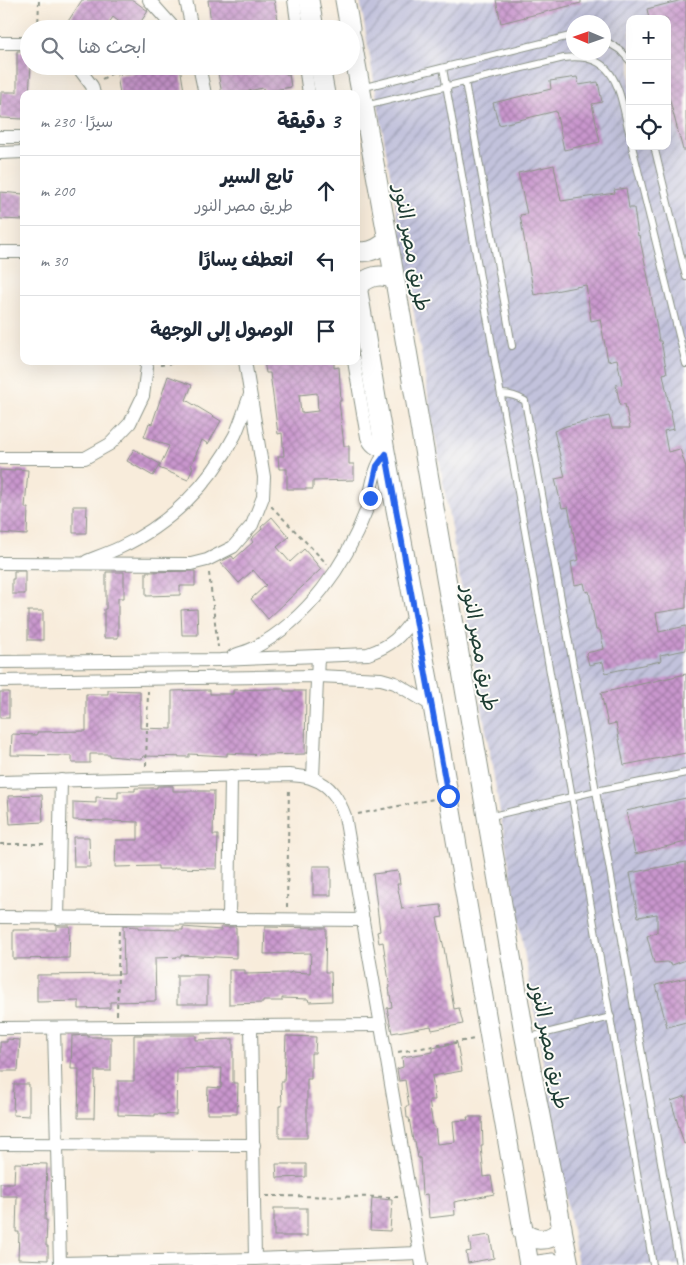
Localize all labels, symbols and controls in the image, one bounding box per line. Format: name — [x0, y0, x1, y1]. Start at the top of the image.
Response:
north arrow — [566, 15, 611, 60]
map controls — [626, 15, 671, 150]
button: + — [626, 15, 671, 60]
search box — [20, 20, 360, 75]
icon: search — [38, 34, 66, 62]
text: ابحث هنا — [78, 35, 146, 59]
button: − — [626, 60, 671, 105]
button: locate — [626, 105, 671, 150]
text: 3 دقيقة — [277, 108, 340, 134]
text: سيرًا · 230 m — [40, 112, 113, 132]
text: تابع السير — [221, 165, 293, 189]
icon: ahead — [312, 177, 340, 205]
text: 200 m — [40, 181, 74, 201]
street label: طريق مصر النور — [387, 181, 436, 314]
text: طريق مصر النور — [195, 196, 293, 216]
icon: left — [312, 247, 340, 275]
text: انعطف يسارًا — [199, 248, 293, 272]
text: 30 m — [40, 251, 67, 271]
icon: arrive — [312, 317, 340, 345]
text: الوصول إلى الوجهة — [150, 318, 293, 342]
route end — [359, 487, 382, 510]
street label: طريق مصر النور — [455, 581, 504, 714]
route start — [437, 785, 460, 808]
street label: طريق مصر النور — [524, 979, 575, 1112]

